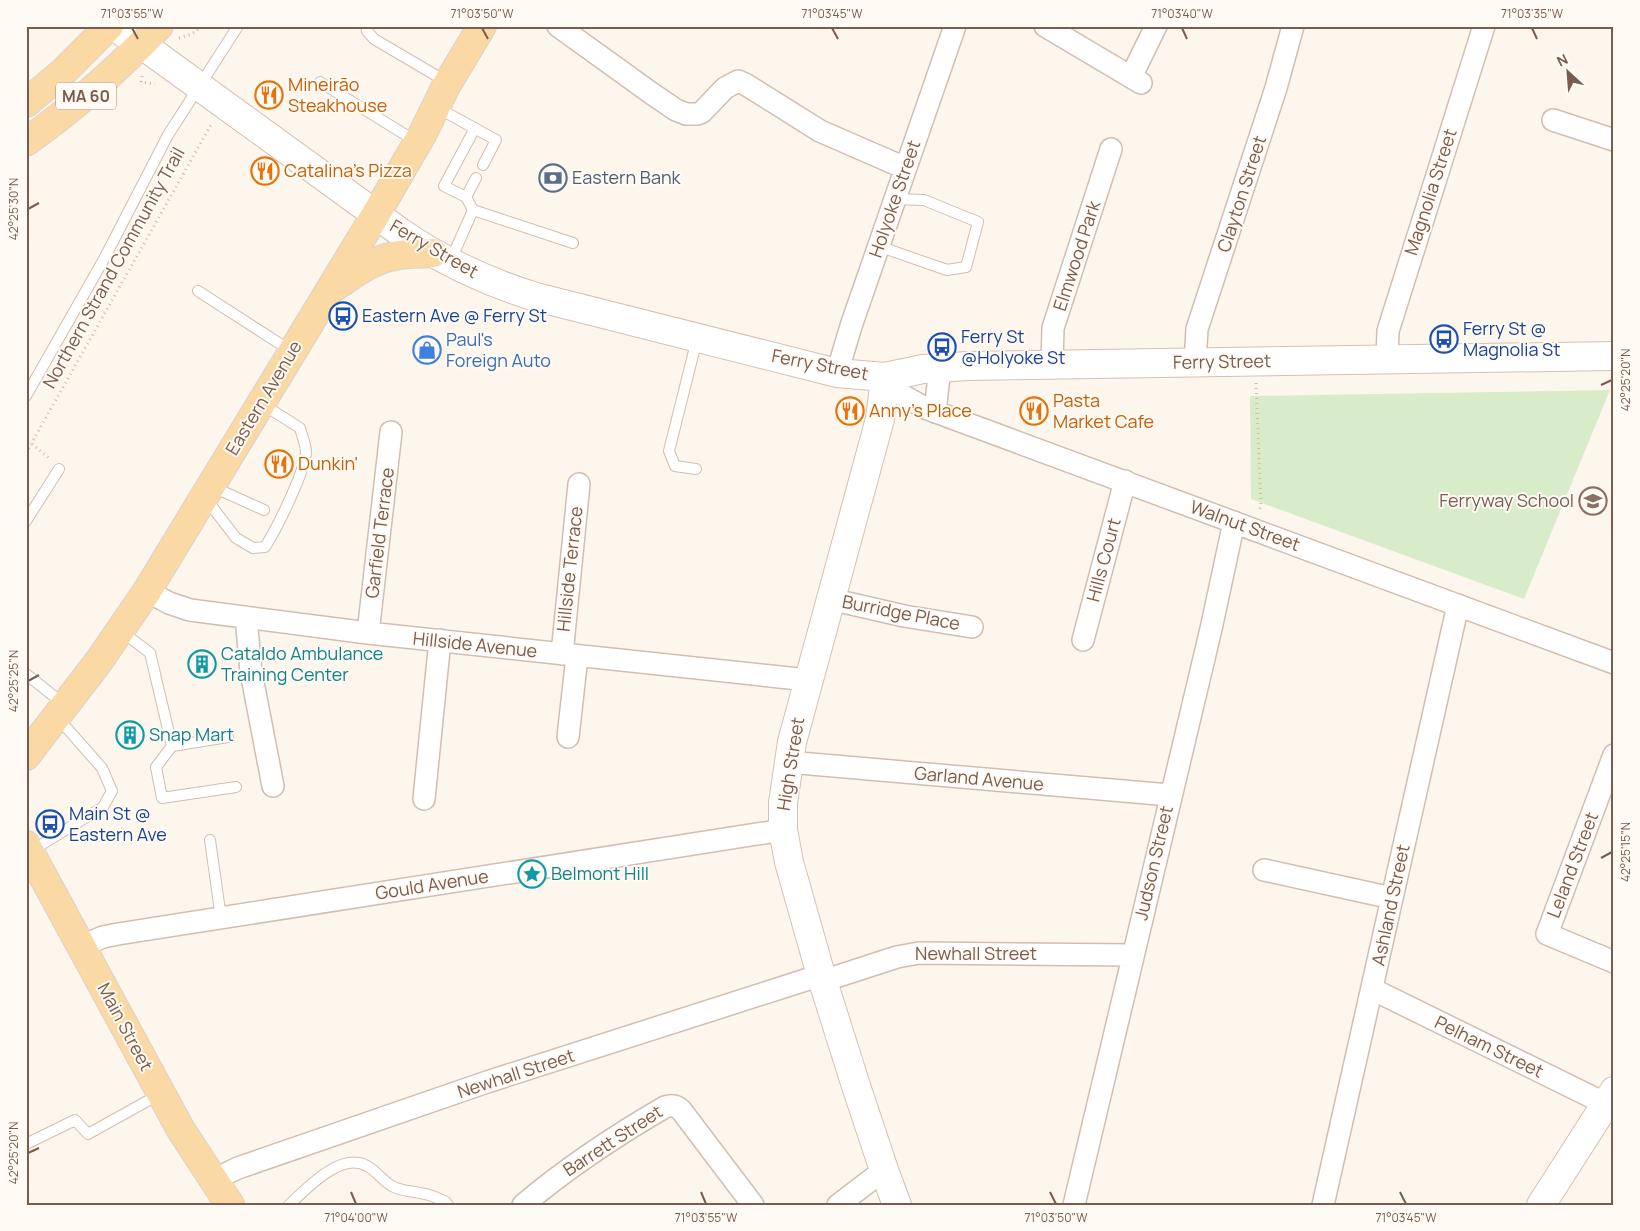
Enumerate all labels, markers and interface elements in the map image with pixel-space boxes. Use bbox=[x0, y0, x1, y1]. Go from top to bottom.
text: 71°03'55"W bbox=[101, 5, 164, 22]
text: 71°03'50"W bbox=[451, 5, 514, 22]
text: 71°03'45"W bbox=[801, 5, 863, 22]
text: 71°03'40"W bbox=[1151, 5, 1214, 22]
text: 71°03'35"W bbox=[1501, 5, 1564, 22]
north arrow bbox=[1542, 48, 1592, 98]
text: N bbox=[1553, 49, 1571, 71]
place label: Mineirão Steakhouse bbox=[288, 72, 387, 117]
restaurant icon: Mineirão Steakhouse bbox=[254, 80, 284, 110]
road number: MA 60 bbox=[56, 82, 116, 110]
street label: Magnolia Street bbox=[1398, 125, 1462, 258]
street label: Clayton Street bbox=[1211, 132, 1271, 255]
street label: Holyoke Street bbox=[863, 137, 925, 261]
street label: Northern Strand Community Trail bbox=[37, 143, 190, 392]
restaurant icon: Catalina's Pizza bbox=[250, 156, 280, 186]
place label: Catalina's Pizza bbox=[284, 158, 412, 182]
bank icon: Eastern Bank bbox=[538, 163, 568, 193]
place label: Eastern Bank bbox=[572, 165, 682, 189]
text: 42°25'30"N bbox=[5, 178, 22, 240]
street label: Elmwood Park bbox=[1047, 196, 1105, 314]
street label: Ferry Street bbox=[386, 213, 483, 283]
bus stop icon: Eastern Ave @ Ferry St bbox=[328, 301, 358, 331]
place label: Eastern Ave @ Ferry St bbox=[362, 303, 547, 327]
place label: Ferry St @ Magnolia St bbox=[1463, 316, 1560, 361]
place label: Ferry St @Holyoke St bbox=[961, 324, 1065, 369]
bus stop icon: Ferry St @ Magnolia St bbox=[1429, 324, 1459, 354]
place label: Paul's Foreign Auto bbox=[446, 327, 551, 372]
bus stop icon: Ferry St @Holyoke St bbox=[927, 332, 957, 362]
shop icon: Paul's Foreign Auto bbox=[412, 335, 442, 365]
street label: Eastern Avenue bbox=[220, 336, 307, 459]
street label: Ferry Street bbox=[770, 343, 871, 385]
street label: Ferry Street bbox=[1173, 348, 1271, 374]
text: 42°25'20"N bbox=[1617, 349, 1634, 411]
place label: Pasta Market Cafe bbox=[1053, 388, 1154, 433]
restaurant icon: Anny's Place bbox=[835, 396, 865, 426]
restaurant icon: Pasta Market Cafe bbox=[1019, 396, 1049, 426]
place label: Anny's Place bbox=[869, 398, 972, 422]
restaurant icon: Dunkin' bbox=[264, 449, 294, 479]
place label: Dunkin' bbox=[298, 451, 358, 475]
street label: Garfield Terrace bbox=[359, 466, 399, 600]
school or university icon: Ferryway School bbox=[1578, 486, 1608, 516]
place label: Ferryway School bbox=[1439, 488, 1574, 512]
street label: Walnut Street bbox=[1187, 494, 1304, 556]
street label: Hillside Terrace bbox=[550, 505, 588, 633]
street label: Hills Court bbox=[1080, 515, 1126, 604]
street label: Burridge Place bbox=[840, 589, 962, 635]
street label: Hillside Avenue bbox=[412, 626, 539, 662]
place label: Cataldo Ambulance Training Center bbox=[221, 641, 383, 686]
building icon: Cataldo Ambulance Training Center bbox=[187, 649, 217, 679]
text: 42°25'25"N bbox=[5, 650, 22, 712]
street label: High Street bbox=[771, 715, 809, 812]
building icon: Snap Mart bbox=[115, 720, 145, 750]
place label: Snap Mart bbox=[149, 722, 234, 746]
street label: Garland Avenue bbox=[913, 760, 1045, 796]
place label: Main St @ Eastern Ave bbox=[69, 801, 167, 846]
street label: Judson Street bbox=[1128, 803, 1178, 922]
street label: Leland Street bbox=[1541, 808, 1603, 921]
bus stop icon: Main St @ Eastern Ave bbox=[35, 809, 65, 839]
text: 42°25'15"N bbox=[1617, 822, 1634, 882]
street label: Ashland Street bbox=[1365, 842, 1415, 968]
place icon: Belmont Hill bbox=[517, 859, 547, 889]
place label: Belmont Hill bbox=[551, 861, 649, 885]
street label: Gould Avenue bbox=[374, 863, 490, 905]
street label: Newhall Street bbox=[915, 941, 1037, 965]
street label: Main Street bbox=[93, 978, 159, 1075]
street label: Pelham Street bbox=[1431, 1009, 1548, 1083]
street label: Newhall Street bbox=[454, 1043, 577, 1103]
street label: Barrett Street bbox=[558, 1099, 667, 1181]
text: 42°25'20"N bbox=[5, 1122, 22, 1184]
text: 71°04'00"W bbox=[324, 1209, 388, 1226]
text: 71°03'55"W bbox=[675, 1209, 738, 1226]
text: 71°03'50"W bbox=[1025, 1209, 1088, 1226]
text: 71°03'45"W bbox=[1375, 1209, 1437, 1226]

